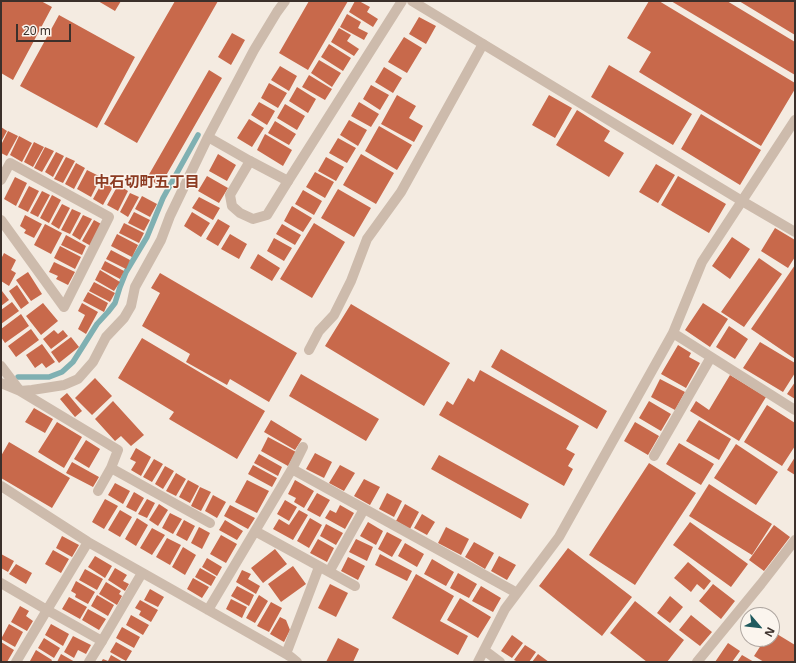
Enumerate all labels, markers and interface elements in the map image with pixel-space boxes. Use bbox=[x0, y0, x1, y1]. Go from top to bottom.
scale bar bbox=[18, 16, 73, 42]
text: 20 m bbox=[23, 22, 51, 39]
district label: 中石切町五丁目 bbox=[95, 174, 199, 192]
north arrow bbox=[740, 607, 780, 647]
text: N bbox=[761, 625, 779, 640]

